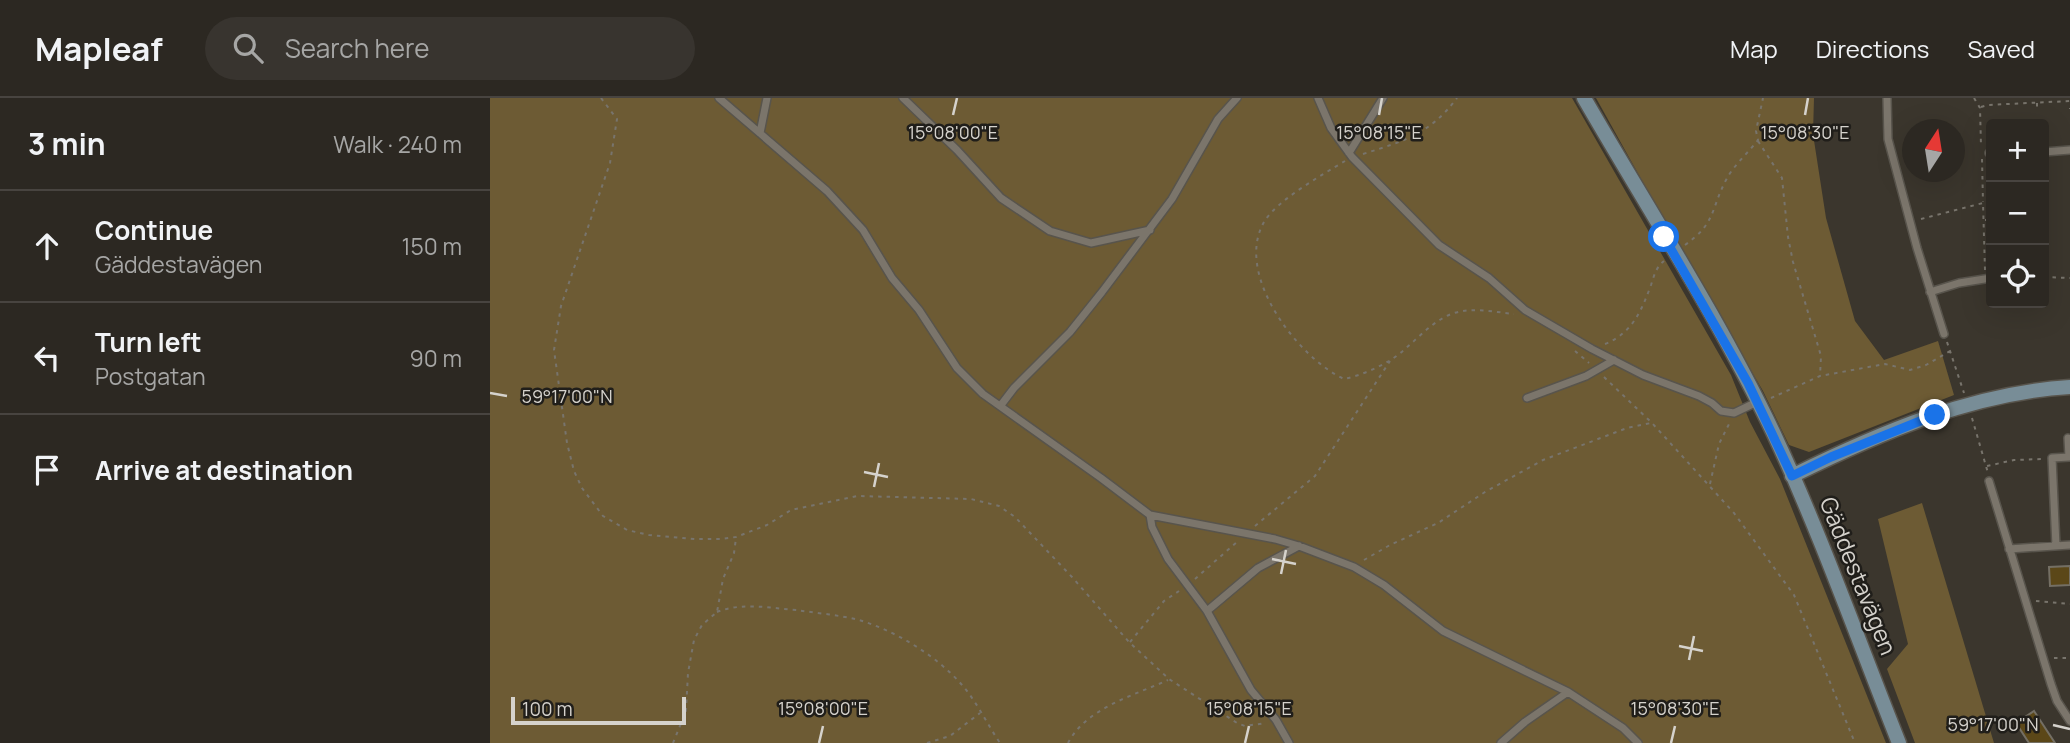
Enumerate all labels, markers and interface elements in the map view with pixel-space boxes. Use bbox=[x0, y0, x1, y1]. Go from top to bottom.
search box bbox=[205, 17, 695, 80]
text: Mapleaf bbox=[35, 26, 163, 71]
icon: search bbox=[229, 29, 267, 67]
text: Search here bbox=[285, 30, 429, 66]
text: Map bbox=[1730, 32, 1778, 65]
text: Directions bbox=[1816, 32, 1929, 65]
text: Saved bbox=[1967, 32, 2035, 65]
north arrow bbox=[1902, 119, 1965, 182]
map controls bbox=[1986, 119, 2049, 308]
button: + bbox=[1986, 119, 2049, 182]
text: 15°08'00"E bbox=[908, 120, 998, 144]
text: 15°08'15"E bbox=[1336, 120, 1422, 144]
text: 15°08'30"E bbox=[1760, 120, 1850, 144]
text: 3 min bbox=[28, 123, 106, 164]
text: Walk · 240 m bbox=[333, 128, 462, 160]
button: − bbox=[1986, 182, 2049, 245]
text: Continue bbox=[95, 212, 213, 248]
route start bbox=[1648, 221, 1679, 252]
icon: ahead bbox=[28, 227, 66, 265]
text: 150 m bbox=[402, 230, 462, 262]
button: locate bbox=[1986, 245, 2049, 308]
text: Gäddestavägen bbox=[95, 248, 262, 280]
text: Turn left bbox=[95, 324, 202, 360]
icon: left bbox=[28, 339, 66, 377]
text: 90 m bbox=[410, 342, 462, 374]
text: Postgatan bbox=[95, 360, 206, 392]
text: 59°17'00"N bbox=[522, 384, 612, 408]
route end bbox=[1919, 399, 1950, 430]
icon: arrive bbox=[28, 451, 66, 489]
text: Arrive at destination bbox=[95, 452, 353, 488]
street label: Gäddestavägen bbox=[1813, 492, 1905, 659]
scale bar bbox=[511, 694, 686, 726]
text: 100 m bbox=[522, 696, 573, 722]
text: 15°08'00"E bbox=[778, 696, 868, 720]
text: 15°08'15"E bbox=[1206, 696, 1292, 720]
text: 15°08'30"E bbox=[1630, 696, 1720, 720]
text: 59°17'00"N bbox=[1948, 712, 2038, 736]

